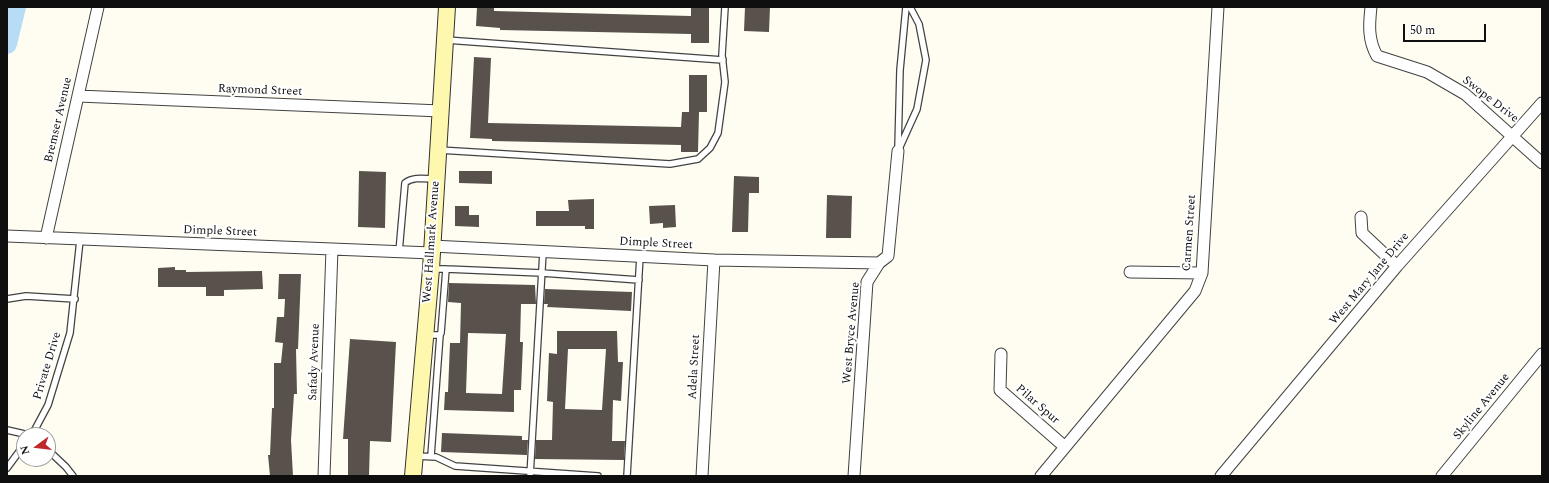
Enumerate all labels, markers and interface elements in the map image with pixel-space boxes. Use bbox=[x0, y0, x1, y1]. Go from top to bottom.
scale bar bbox=[1405, 16, 1488, 42]
text: 50 m bbox=[1410, 21, 1435, 40]
street label: Swope Drive bbox=[1459, 74, 1521, 126]
street label: Bremser Avenue bbox=[42, 76, 76, 164]
street label: Raymond Street bbox=[217, 82, 303, 100]
street label: West Hallmark Avenue bbox=[421, 180, 443, 304]
street label: Carmen Street bbox=[1180, 194, 1200, 272]
street label: Dimple Street bbox=[183, 224, 257, 240]
street label: West Mary Jane Drive bbox=[1327, 230, 1413, 328]
street label: Dimple Street bbox=[619, 235, 693, 253]
street label: West Bryce Avenue bbox=[840, 281, 864, 385]
street label: Safady Avenue bbox=[306, 323, 324, 401]
street label: Private Drive bbox=[31, 330, 65, 402]
street label: Adela Street bbox=[686, 334, 704, 400]
street label: Skyline Avenue bbox=[1451, 371, 1513, 443]
street label: Pilar Spur bbox=[1012, 382, 1062, 428]
north arrow bbox=[16, 427, 56, 467]
text: N bbox=[16, 443, 34, 457]

